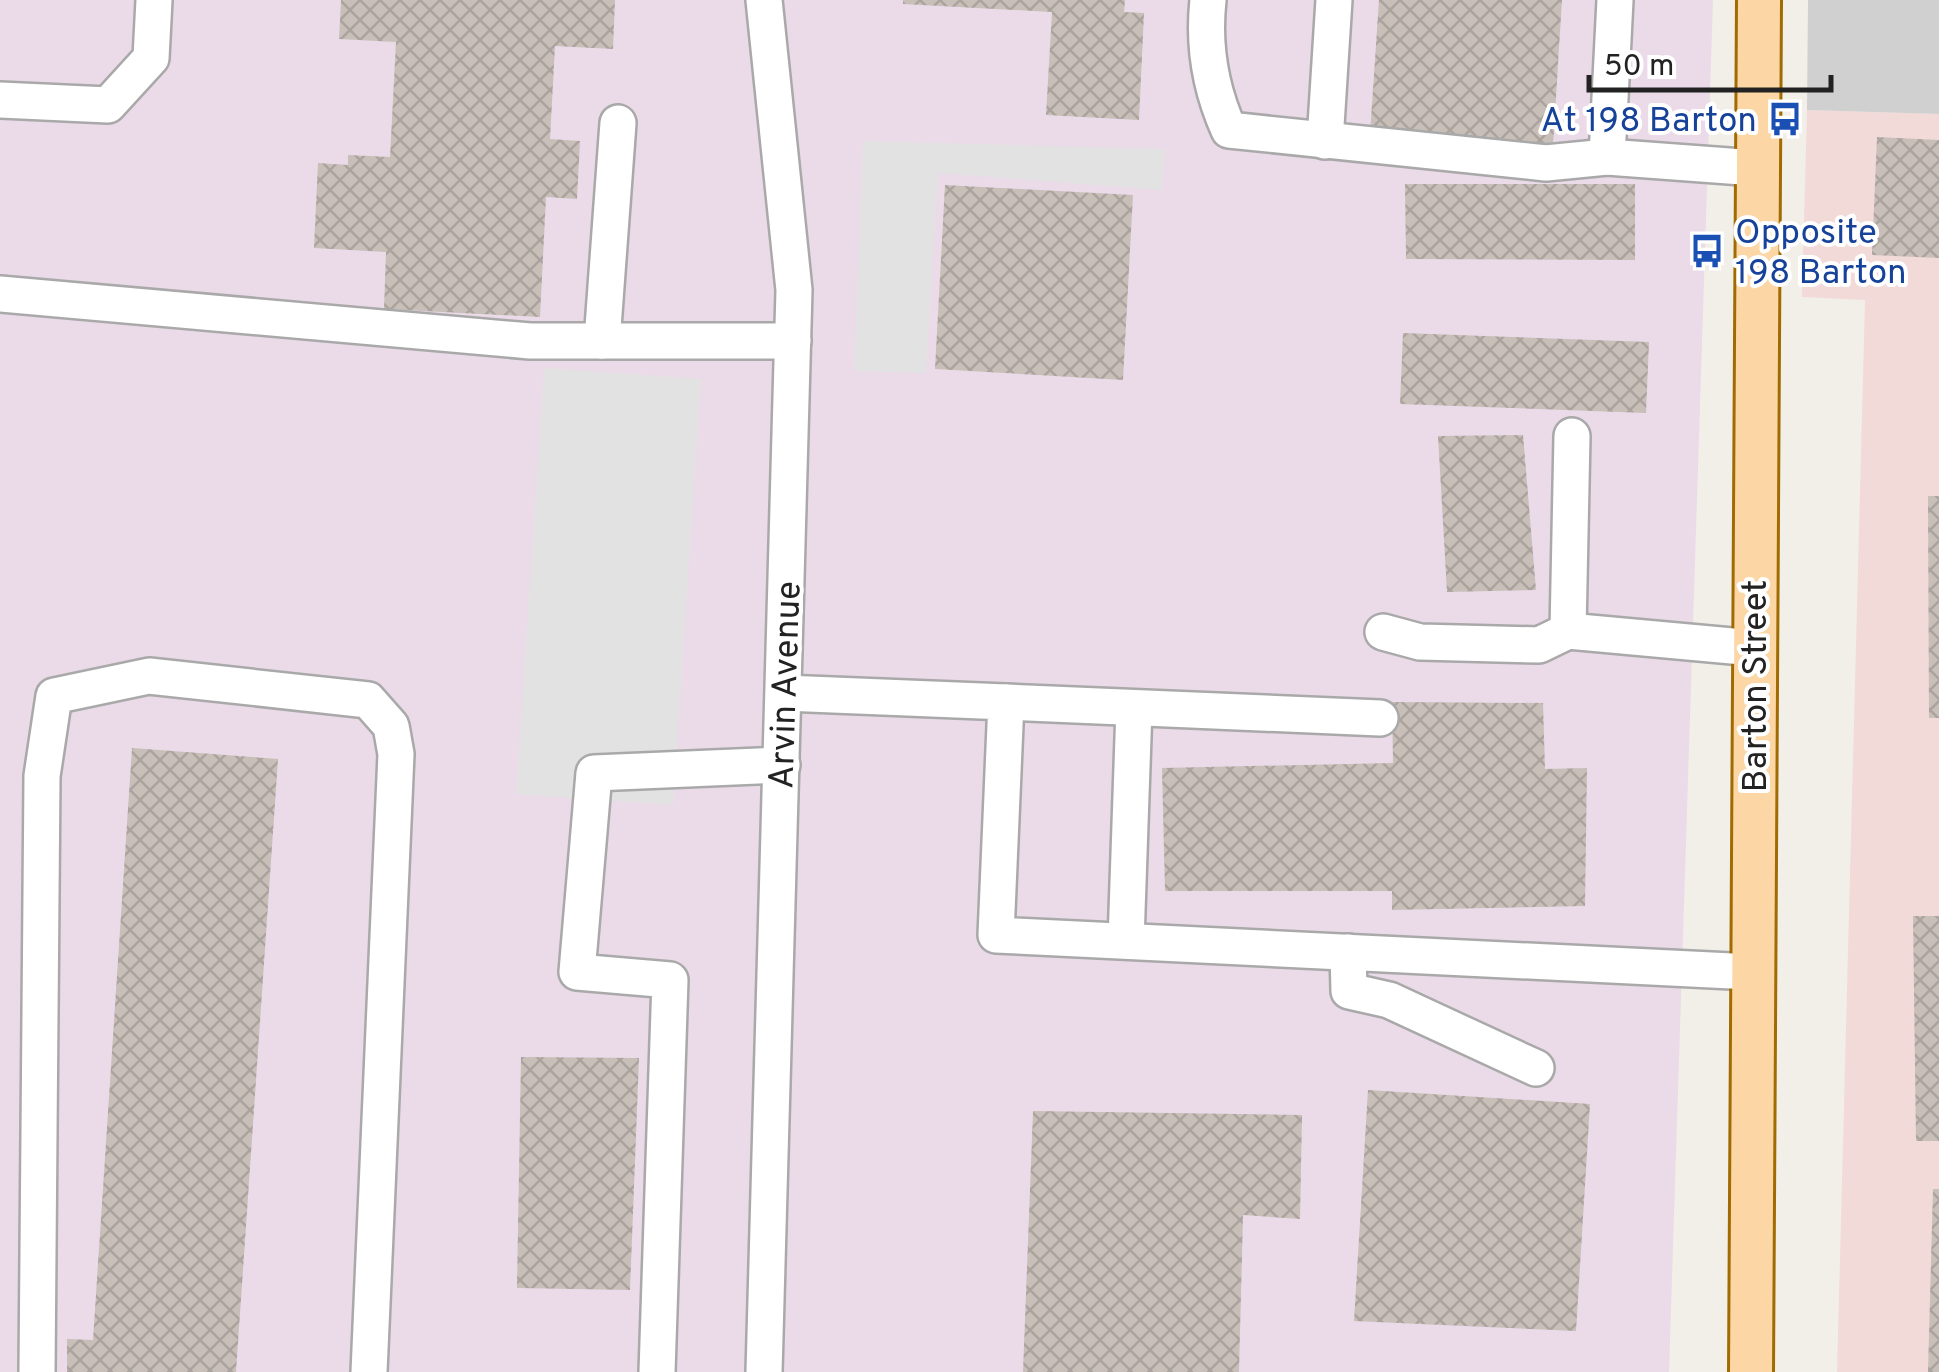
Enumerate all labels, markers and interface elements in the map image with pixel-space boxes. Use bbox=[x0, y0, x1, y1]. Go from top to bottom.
scale bar bbox=[1589, 30, 1832, 92]
text: 50 m bbox=[1604, 49, 1674, 86]
place label: At 198 Barton bbox=[1540, 100, 1757, 144]
bus stop icon: At 198 Barton bbox=[1766, 100, 1804, 138]
place label: Opposite 198 Barton bbox=[1735, 212, 1907, 296]
bus stop icon: Opposite 198 Barton bbox=[1688, 232, 1726, 270]
street label: Arvin Avenue bbox=[761, 580, 813, 790]
street label: Barton Street bbox=[1735, 580, 1779, 792]

